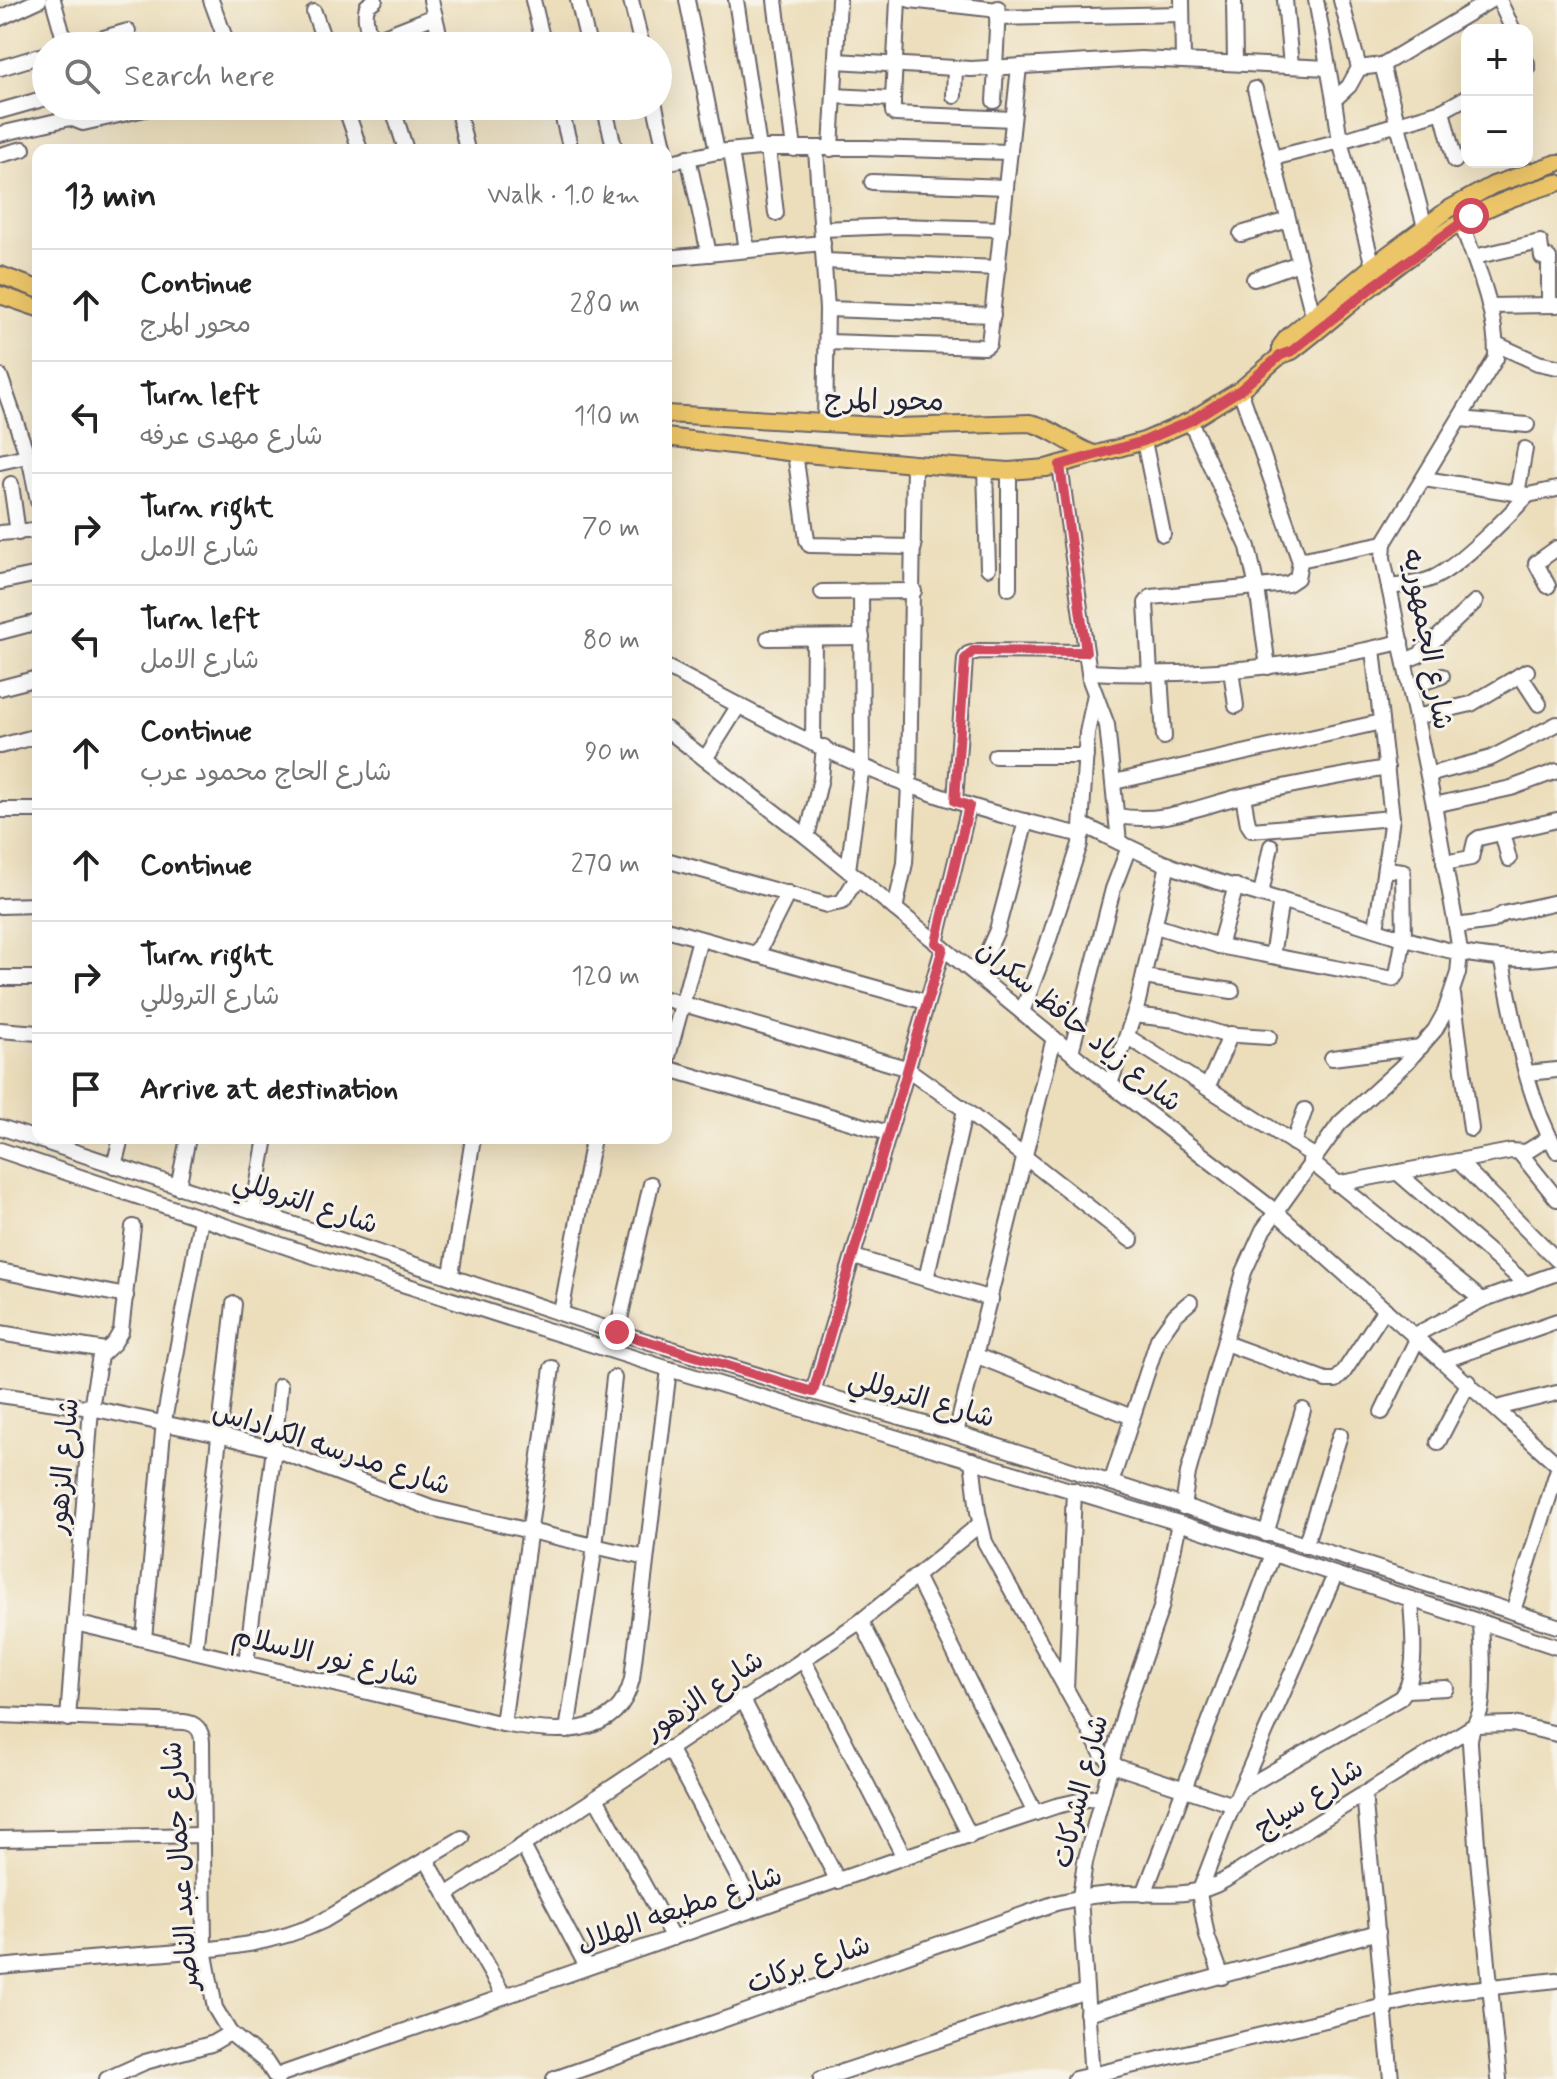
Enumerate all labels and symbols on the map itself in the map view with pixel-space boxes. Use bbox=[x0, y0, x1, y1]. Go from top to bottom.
route start bbox=[1453, 198, 1489, 234]
street label: محور المرج bbox=[824, 382, 944, 421]
street label: شارع الجمهوريه bbox=[1392, 546, 1461, 733]
street label: شارع زياد حافظ سكران bbox=[968, 932, 1189, 1121]
street label: شارع التروللي bbox=[227, 1163, 382, 1248]
route end bbox=[599, 1314, 635, 1350]
street label: شارع التروللي bbox=[843, 1361, 999, 1442]
street label: شارع مدرسه الكراداس bbox=[208, 1393, 455, 1505]
street label: شارع الزهور bbox=[40, 1396, 89, 1537]
street label: شارع نور الاسلام bbox=[228, 1618, 423, 1698]
street label: شارع الزهور bbox=[636, 1642, 772, 1750]
street label: شارع الشركات bbox=[1045, 1711, 1118, 1872]
street label: شارع جمال عبد الناصر bbox=[154, 1740, 209, 1993]
street label: شارع سياج bbox=[1247, 1751, 1371, 1847]
street label: شارع مطبعه الهلال bbox=[572, 1858, 788, 1963]
street label: شارع بركات bbox=[742, 1927, 876, 2004]

